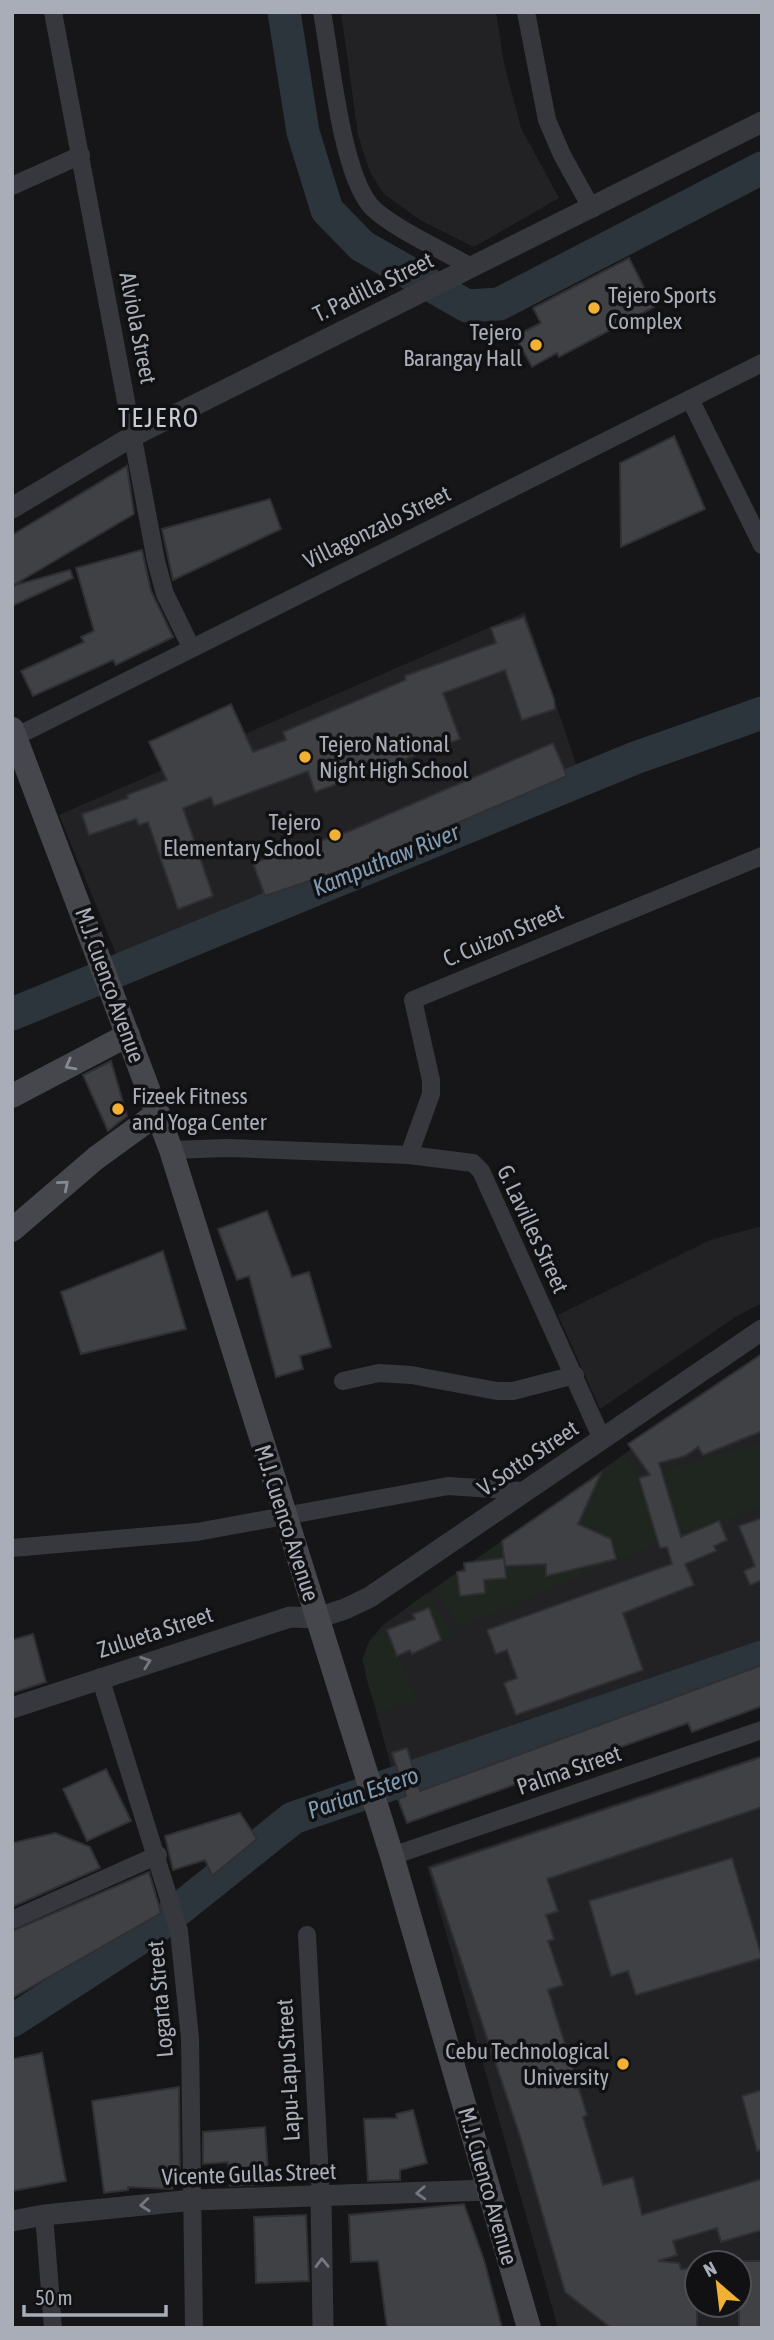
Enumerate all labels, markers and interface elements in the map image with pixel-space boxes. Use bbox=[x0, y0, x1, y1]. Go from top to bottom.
street label: T. Padilla Street bbox=[309, 247, 437, 327]
street label: Alviola Street bbox=[114, 270, 162, 386]
place label: Tejero Sports Complex bbox=[608, 282, 716, 334]
marker: Tejero Sports Complex bbox=[586, 300, 602, 316]
place label: Tejero Barangay Hall bbox=[403, 319, 522, 371]
marker: Tejero Barangay Hall bbox=[528, 337, 544, 353]
district label: TEJERO bbox=[118, 403, 200, 433]
street label: Villagonzalo Street bbox=[299, 480, 455, 574]
place label: Tejero National Night High School bbox=[319, 731, 469, 783]
marker: Tejero National Night High School bbox=[297, 749, 313, 765]
place label: Tejero Elementary School bbox=[163, 809, 321, 861]
water label: Kamputhaw River bbox=[309, 818, 464, 901]
marker: Tejero Elementary School bbox=[327, 827, 343, 843]
street label: C. Cuizon Street bbox=[439, 898, 567, 972]
street label: M.J. Cuenco Avenue bbox=[70, 904, 150, 1066]
one-way arrow bbox=[65, 1057, 77, 1071]
place label: Fizeek Fitness and Yoga Center bbox=[132, 1083, 268, 1135]
marker: Fizeek Fitness and Yoga Center bbox=[110, 1101, 126, 1117]
street label: G. Lavilles Street bbox=[492, 1161, 574, 1297]
one-way arrow bbox=[56, 1181, 69, 1193]
street label: V. Sotto Street bbox=[473, 1415, 583, 1501]
street label: M.J. Cuenco Avenue bbox=[249, 1442, 325, 1604]
street label: Zulueta Street bbox=[94, 1601, 216, 1663]
one-way arrow bbox=[140, 1656, 152, 1670]
street label: Palma Street bbox=[513, 1740, 625, 1800]
water label: Parian Estero bbox=[304, 1761, 422, 1824]
street label: Logarta Street bbox=[142, 1939, 178, 2059]
street label: Lapu-Lapu Street bbox=[271, 1998, 305, 2142]
place label: Cebu Technological University bbox=[445, 2038, 609, 2090]
marker: Cebu Technological University bbox=[615, 2056, 631, 2072]
street label: M.J. Cuenco Avenue bbox=[453, 2104, 523, 2268]
street label: Vicente Gullas Street bbox=[161, 2158, 337, 2190]
one-way arrow bbox=[415, 2185, 426, 2200]
one-way arrow bbox=[139, 2197, 150, 2212]
north arrow bbox=[683, 2249, 753, 2319]
one-way arrow bbox=[314, 2257, 330, 2268]
text: N bbox=[700, 2257, 720, 2281]
scale bar bbox=[24, 2274, 166, 2318]
text: 50 m bbox=[35, 2285, 73, 2309]

